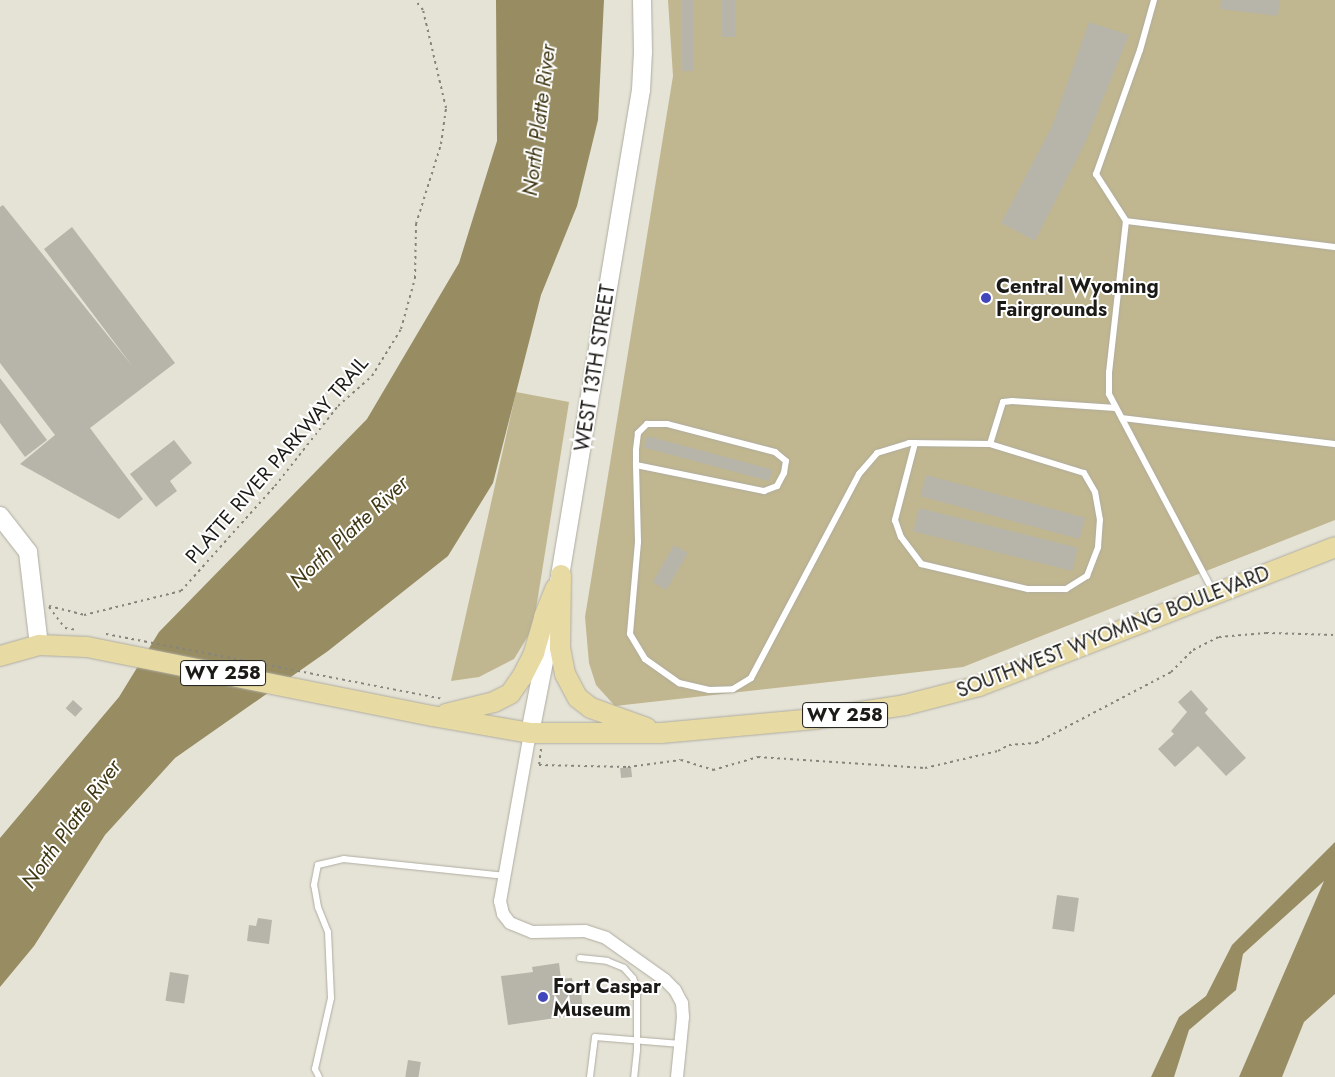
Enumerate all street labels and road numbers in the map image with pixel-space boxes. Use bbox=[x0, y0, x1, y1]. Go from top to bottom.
street label: WEST 13TH STREET bbox=[570, 283, 620, 453]
street label: PLATTE RIVER PARKWAY TRAIL bbox=[181, 352, 373, 568]
street label: SOUTHWEST WYOMING BOULEVARD bbox=[953, 561, 1273, 703]
road number: WY 258 bbox=[179, 656, 267, 690]
road number: WY 258 bbox=[801, 698, 889, 732]

